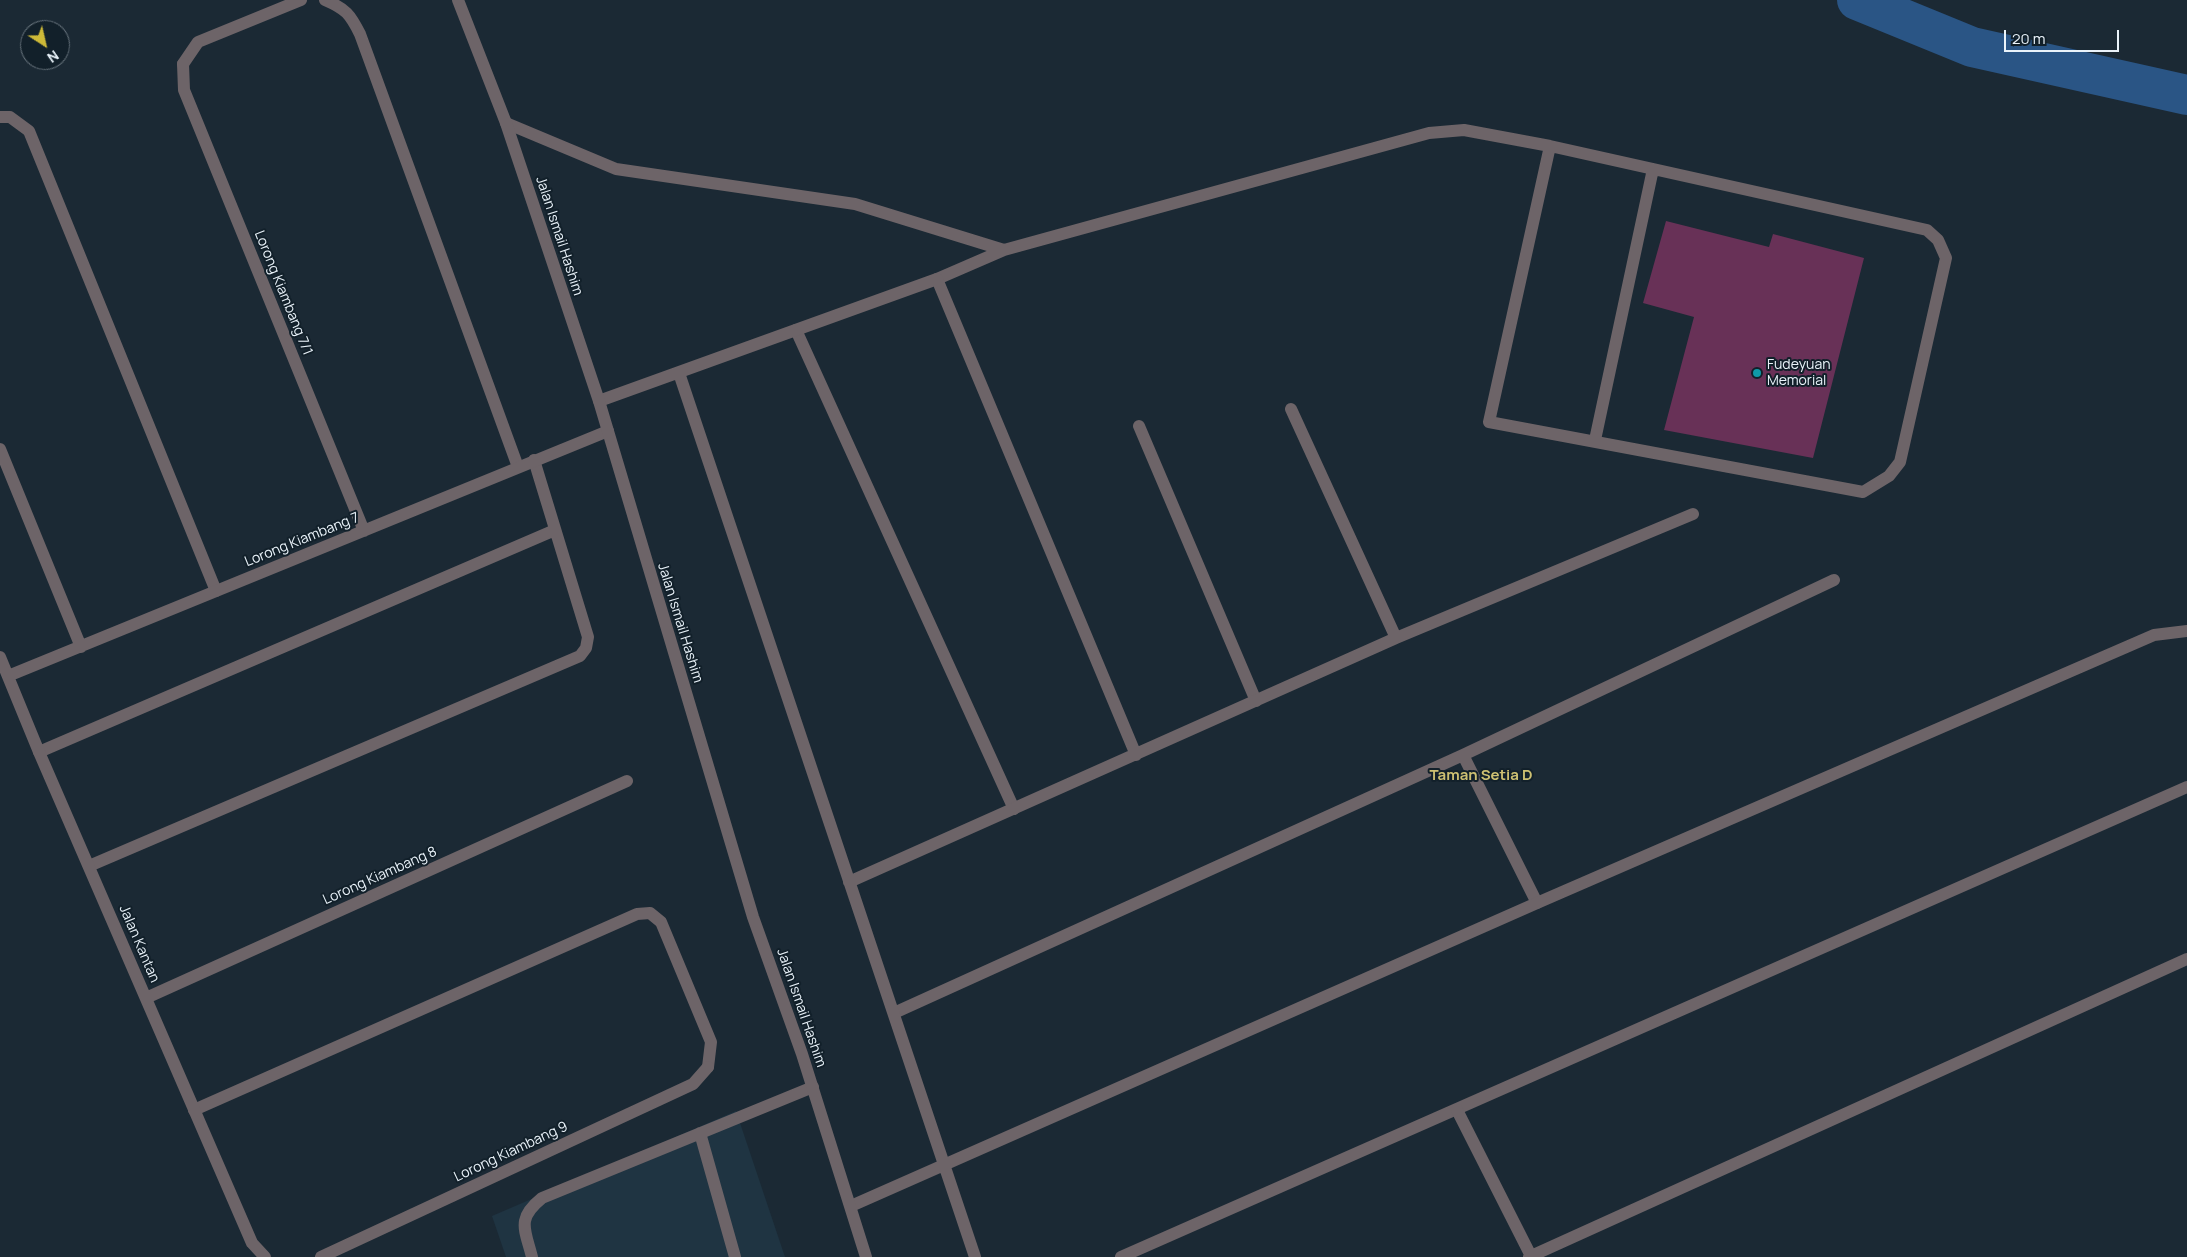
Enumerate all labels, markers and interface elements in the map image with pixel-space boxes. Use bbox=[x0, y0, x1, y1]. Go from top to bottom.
north arrow bbox=[20, 20, 70, 70]
scale bar bbox=[2007, 20, 2122, 52]
text: 20 m bbox=[2012, 28, 2045, 49]
text: N bbox=[44, 46, 63, 68]
street label: Jalan Ismail Hashim bbox=[532, 174, 586, 298]
street label: Lorong Kiambang 7/1 bbox=[250, 228, 316, 358]
place label: Fudeyuan Memorial bbox=[1767, 357, 1830, 390]
marker: Fudeyuan Memorial bbox=[1751, 367, 1763, 379]
street label: Lorong Kiambang 7 bbox=[242, 509, 362, 571]
street label: Jalan Ismail Hashim bbox=[654, 561, 706, 685]
district label: Taman Setia D bbox=[1430, 767, 1532, 785]
street label: Lorong Kiambang 8 bbox=[320, 843, 440, 909]
street label: Jalan Kantan bbox=[115, 903, 163, 985]
street label: Jalan Ismail Hashim bbox=[773, 947, 829, 1069]
street label: Lorong Kiambang 9 bbox=[452, 1118, 570, 1186]

